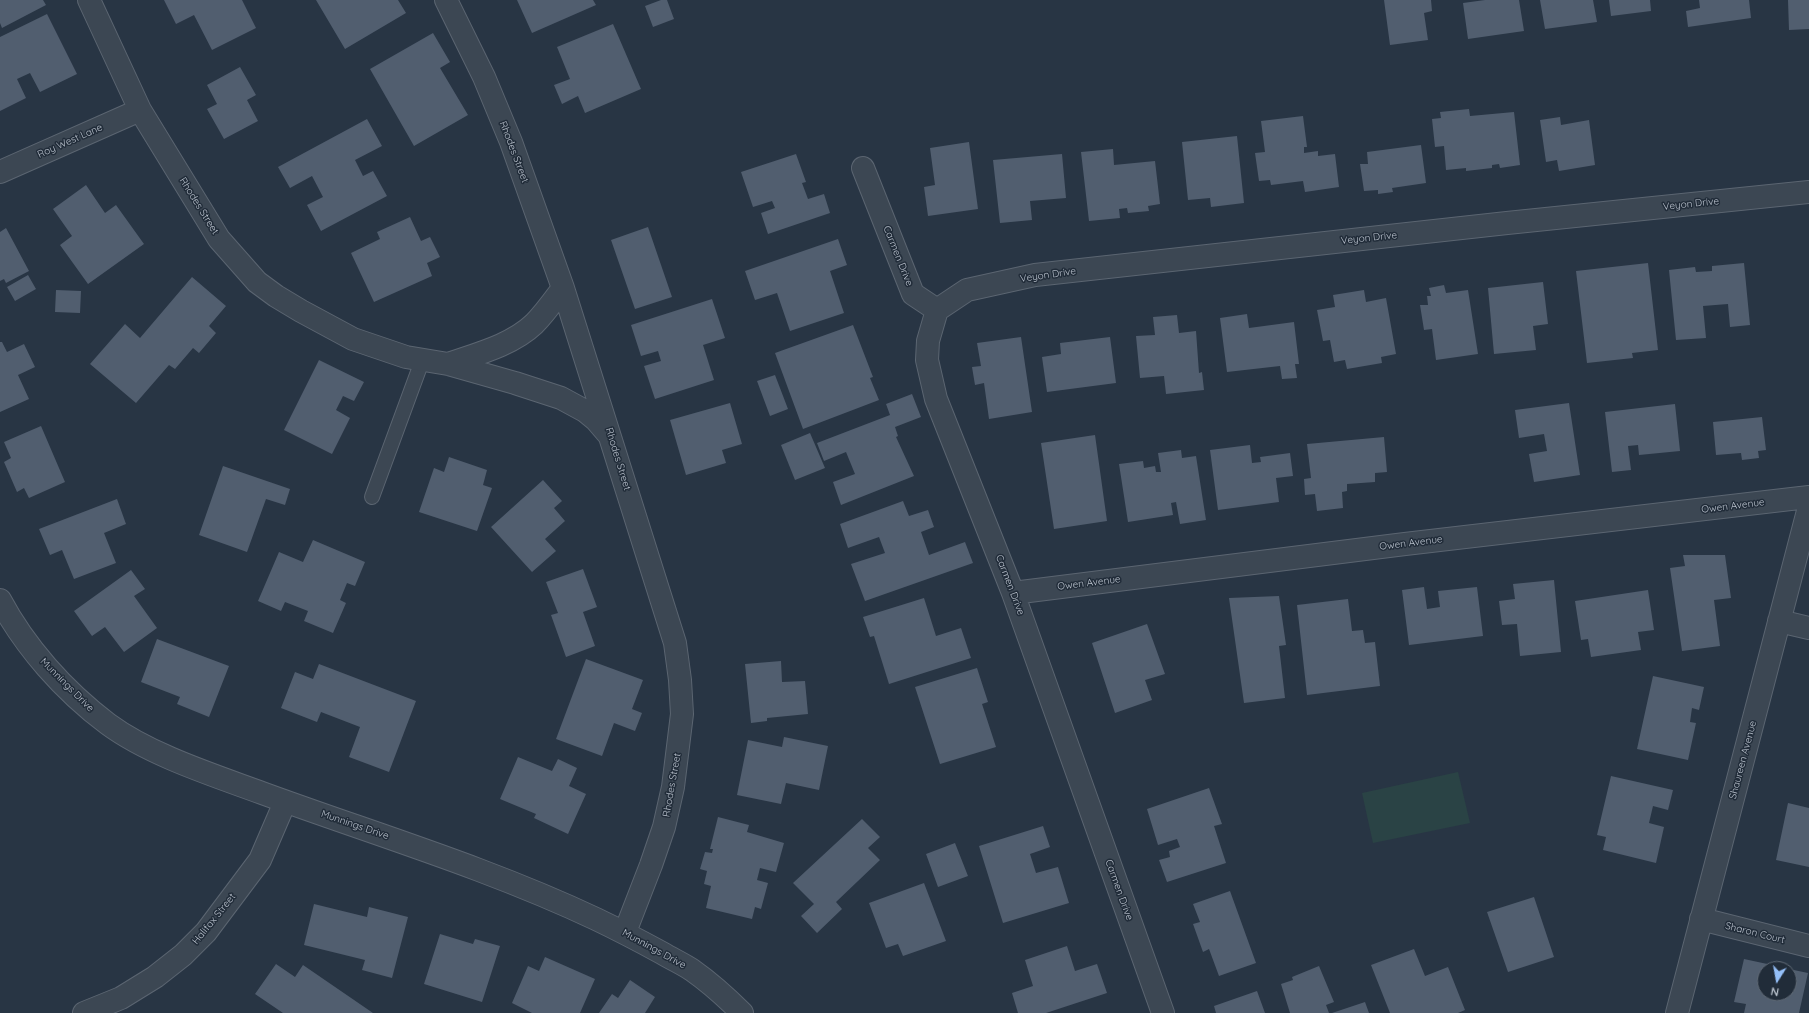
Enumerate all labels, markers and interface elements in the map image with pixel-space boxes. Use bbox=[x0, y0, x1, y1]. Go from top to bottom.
street label: Rhodes Street bbox=[497, 120, 531, 184]
street label: Roy West Lane bbox=[36, 121, 104, 161]
street label: Rhodes Street bbox=[177, 175, 221, 237]
street label: Veyon Drive bbox=[1662, 195, 1720, 213]
street label: Carmen Drive bbox=[880, 224, 916, 288]
street label: Veyon Drive bbox=[1340, 229, 1398, 247]
street label: Veyon Drive bbox=[1019, 265, 1077, 285]
street label: Rhodes Street bbox=[603, 426, 633, 492]
street label: Owen Avenue bbox=[1701, 496, 1765, 516]
street label: Owen Avenue bbox=[1379, 533, 1443, 553]
street label: Carmen Drive bbox=[993, 553, 1027, 617]
street label: Owen Avenue bbox=[1057, 573, 1121, 593]
street label: Munnings Drive bbox=[38, 656, 96, 714]
street label: Shaureen Avenue bbox=[1727, 720, 1759, 800]
street label: Rhodes Street bbox=[660, 752, 684, 818]
street label: Munnings Drive bbox=[319, 808, 391, 842]
street label: Carmen Drive bbox=[1102, 858, 1136, 922]
street label: Halifax Street bbox=[190, 891, 238, 947]
street label: Sharon Court bbox=[1724, 920, 1786, 946]
street label: Munnings Drive bbox=[620, 927, 688, 971]
north arrow bbox=[1757, 961, 1797, 1001]
text: N bbox=[1770, 984, 1780, 999]

